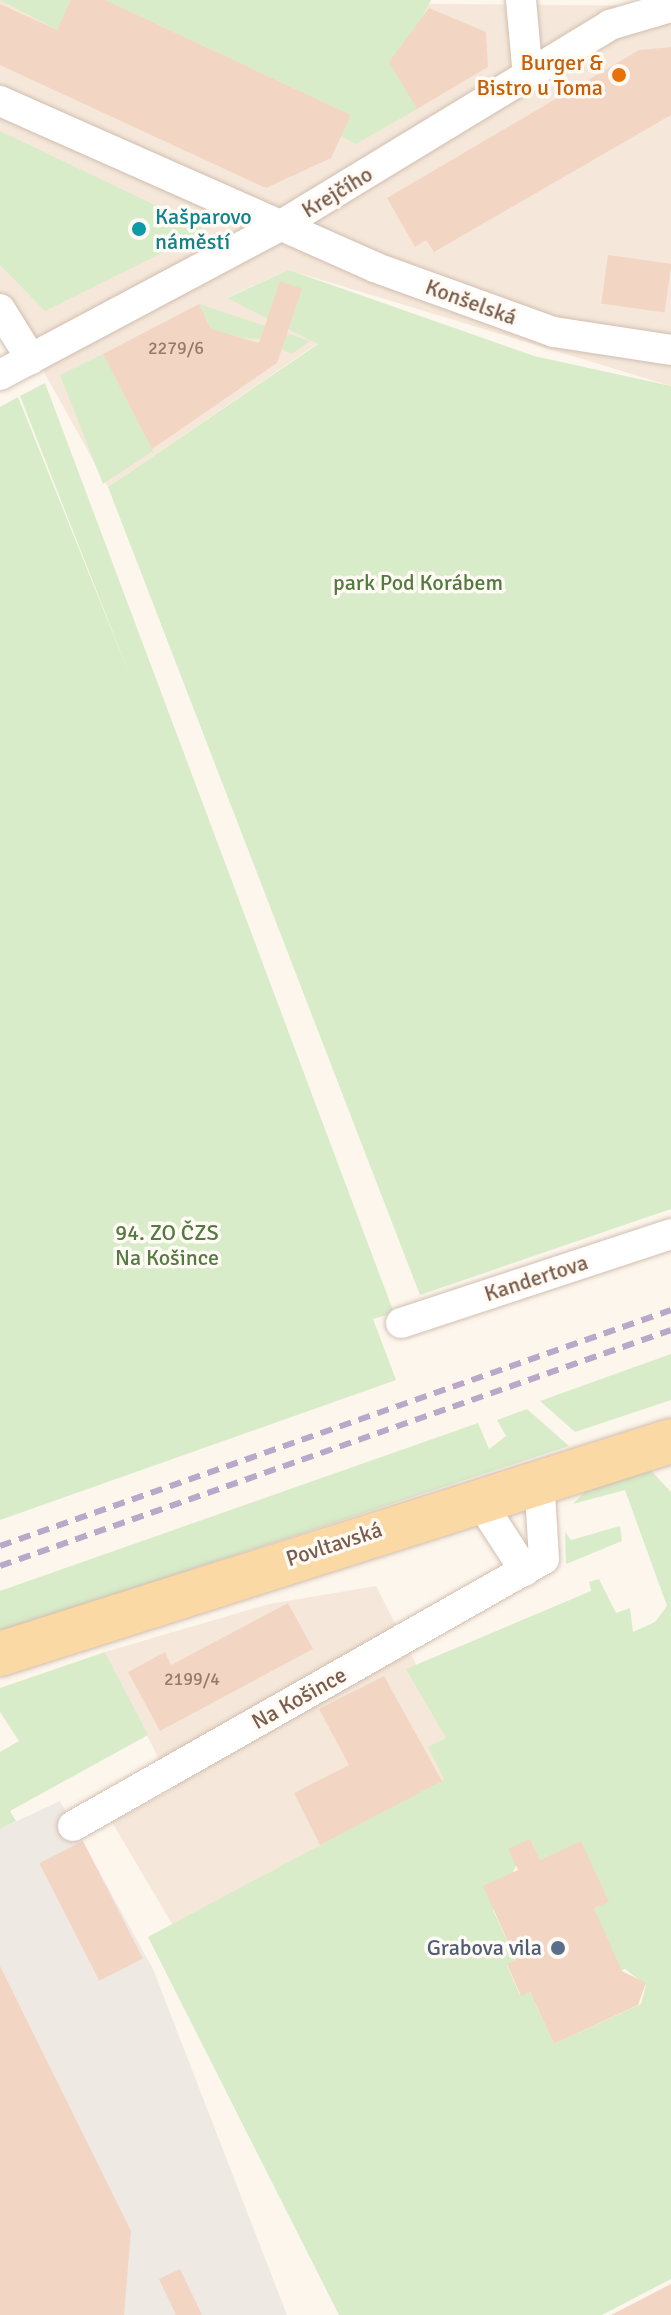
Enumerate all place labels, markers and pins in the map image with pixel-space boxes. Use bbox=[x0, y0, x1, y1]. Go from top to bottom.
place label: Burger & Bistro u Toma bbox=[476, 49, 603, 100]
marker: Burger & Bistro u Toma bbox=[610, 66, 628, 84]
place label: Kašparovo náměstí bbox=[155, 203, 252, 254]
marker: Kašparovo náměstí bbox=[130, 220, 148, 238]
place label: Grabova vila bbox=[427, 1935, 542, 1961]
marker: Grabova vila bbox=[549, 1939, 567, 1957]

